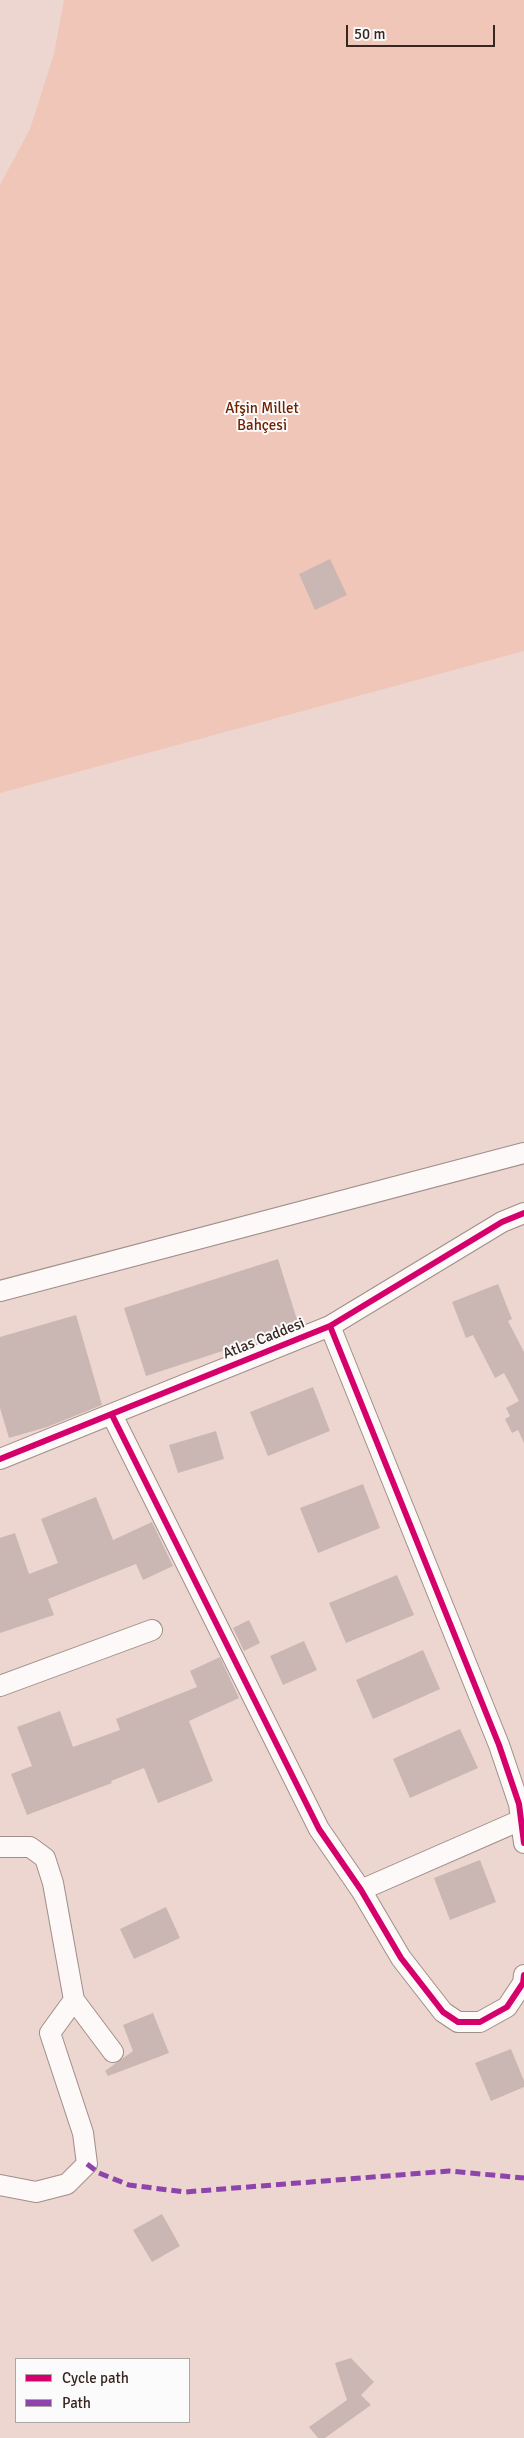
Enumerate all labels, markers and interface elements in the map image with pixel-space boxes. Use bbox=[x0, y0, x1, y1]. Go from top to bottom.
scale bar bbox=[349, 15, 498, 47]
text: 50 m bbox=[354, 25, 385, 43]
park label: Afşin Millet Bahçesi bbox=[225, 400, 299, 435]
street label: Atlas Caddesi bbox=[220, 1314, 308, 1364]
legend bbox=[15, 2358, 190, 2423]
text: Cycle path bbox=[62, 2369, 129, 2387]
text: Path bbox=[62, 2394, 91, 2412]

